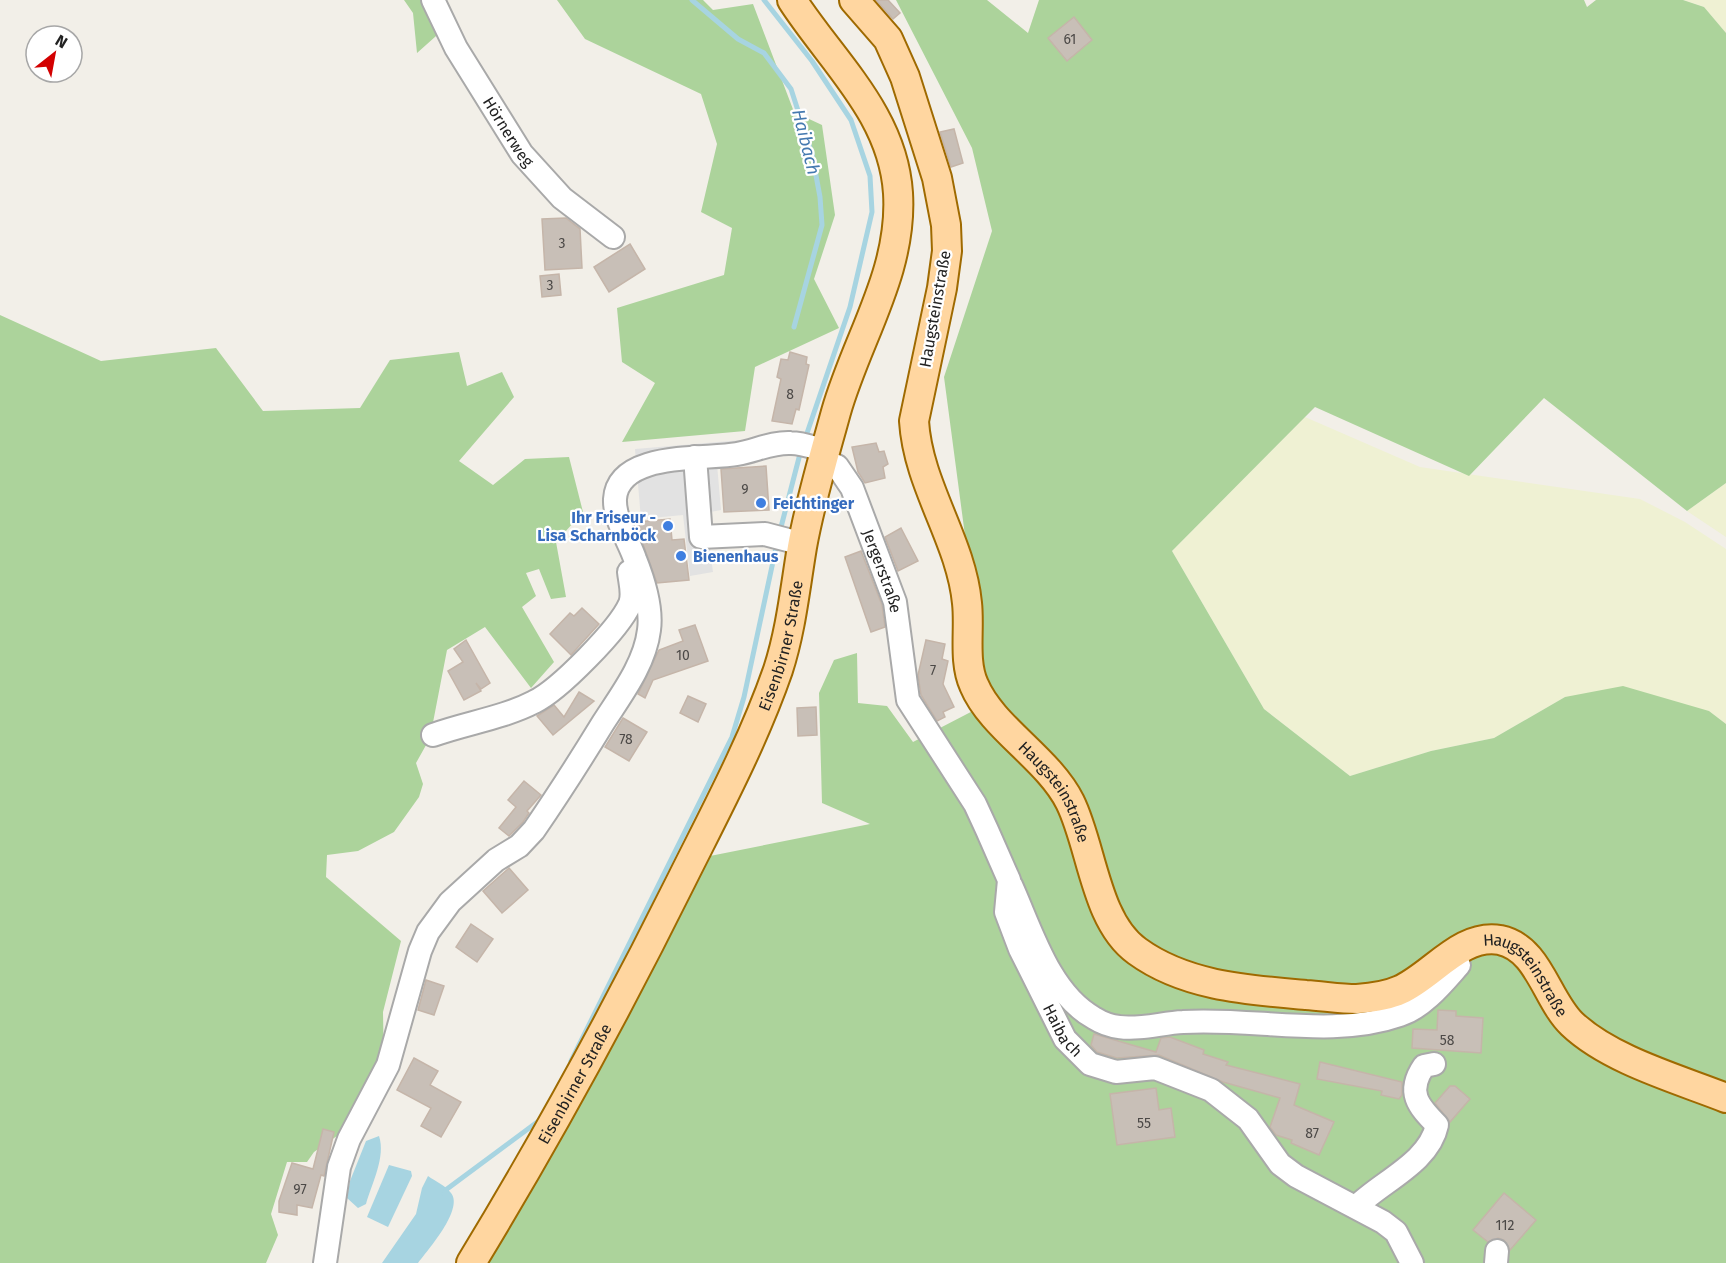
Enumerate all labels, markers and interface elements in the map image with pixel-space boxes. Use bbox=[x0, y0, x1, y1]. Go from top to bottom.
north arrow bbox=[24, 24, 84, 84]
text: N bbox=[52, 31, 71, 52]
house number: 61 bbox=[1064, 31, 1076, 48]
street label: Hörnerweg bbox=[479, 93, 539, 171]
water label: Haibach bbox=[787, 107, 825, 177]
house number: 3 bbox=[559, 235, 566, 252]
street label: Haugsteinstraße bbox=[915, 249, 955, 369]
house number: 3 bbox=[547, 277, 554, 294]
house number: 8 bbox=[786, 386, 794, 403]
house number: 9 bbox=[741, 481, 749, 498]
place label: Feichtinger bbox=[773, 494, 855, 513]
marker: Feichtinger bbox=[754, 496, 768, 510]
place label: Ihr Friseur - Lisa Scharnböck bbox=[537, 508, 656, 545]
marker: Ihr Friseur - Lisa Scharnböck bbox=[661, 519, 675, 533]
street label: Jergerstraße bbox=[859, 526, 906, 614]
place label: Bienenhaus bbox=[693, 547, 779, 566]
marker: Bienenhaus bbox=[674, 549, 688, 563]
street label: Eisenbirner Straße bbox=[754, 579, 806, 713]
house number: 10 bbox=[676, 647, 690, 664]
house number: 7 bbox=[930, 662, 936, 679]
house number: 78 bbox=[619, 731, 633, 748]
street label: Haugsteinstraße bbox=[1015, 737, 1094, 845]
street label: Haugsteinstraße bbox=[1483, 930, 1572, 1021]
street label: Haibach bbox=[1039, 1001, 1087, 1061]
street label: Eisenbirner Straße bbox=[534, 1020, 615, 1147]
house number: 58 bbox=[1440, 1032, 1455, 1049]
house number: 55 bbox=[1137, 1115, 1151, 1132]
house number: 87 bbox=[1305, 1125, 1319, 1142]
house number: 97 bbox=[293, 1181, 307, 1198]
house number: 112 bbox=[1496, 1217, 1514, 1234]

